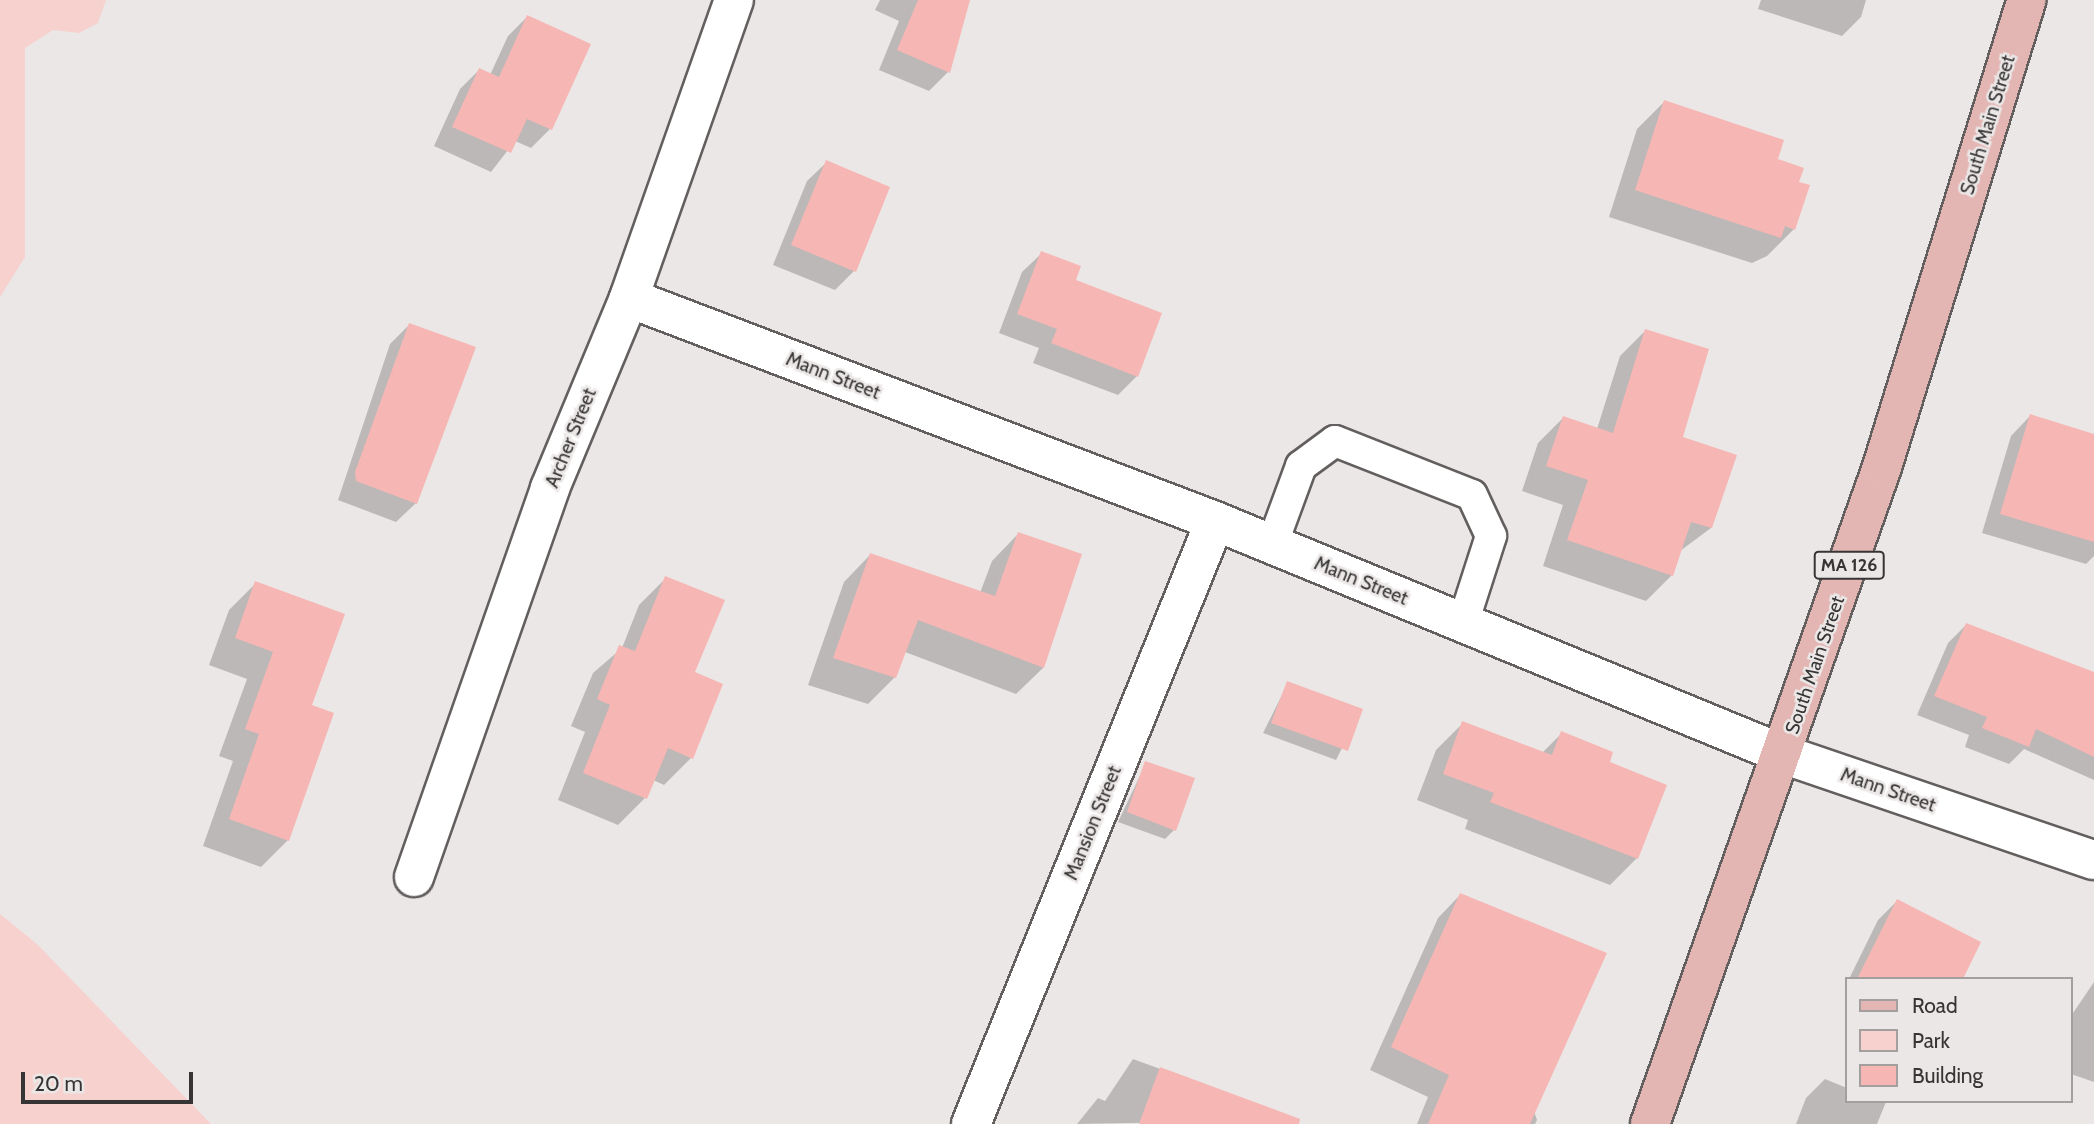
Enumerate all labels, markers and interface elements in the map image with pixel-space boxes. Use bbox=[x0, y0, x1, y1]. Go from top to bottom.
street label: South Main Street bbox=[1956, 52, 2020, 198]
street label: Mann Street bbox=[783, 348, 883, 404]
street label: Archer Street bbox=[541, 385, 601, 491]
road number: MA 126 bbox=[1812, 550, 1886, 580]
street label: Mann Street bbox=[1311, 552, 1411, 610]
street label: South Main Street bbox=[1781, 593, 1849, 737]
street label: Mansion Street bbox=[1060, 763, 1126, 883]
street label: Mann Street bbox=[1838, 763, 1938, 817]
legend bbox=[1846, 977, 2073, 1103]
text: Road bbox=[1912, 993, 1958, 1018]
text: Park bbox=[1912, 1028, 1950, 1053]
scale bar bbox=[24, 1058, 196, 1102]
text: Building bbox=[1912, 1063, 1983, 1088]
text: 20 m bbox=[34, 1071, 83, 1096]

